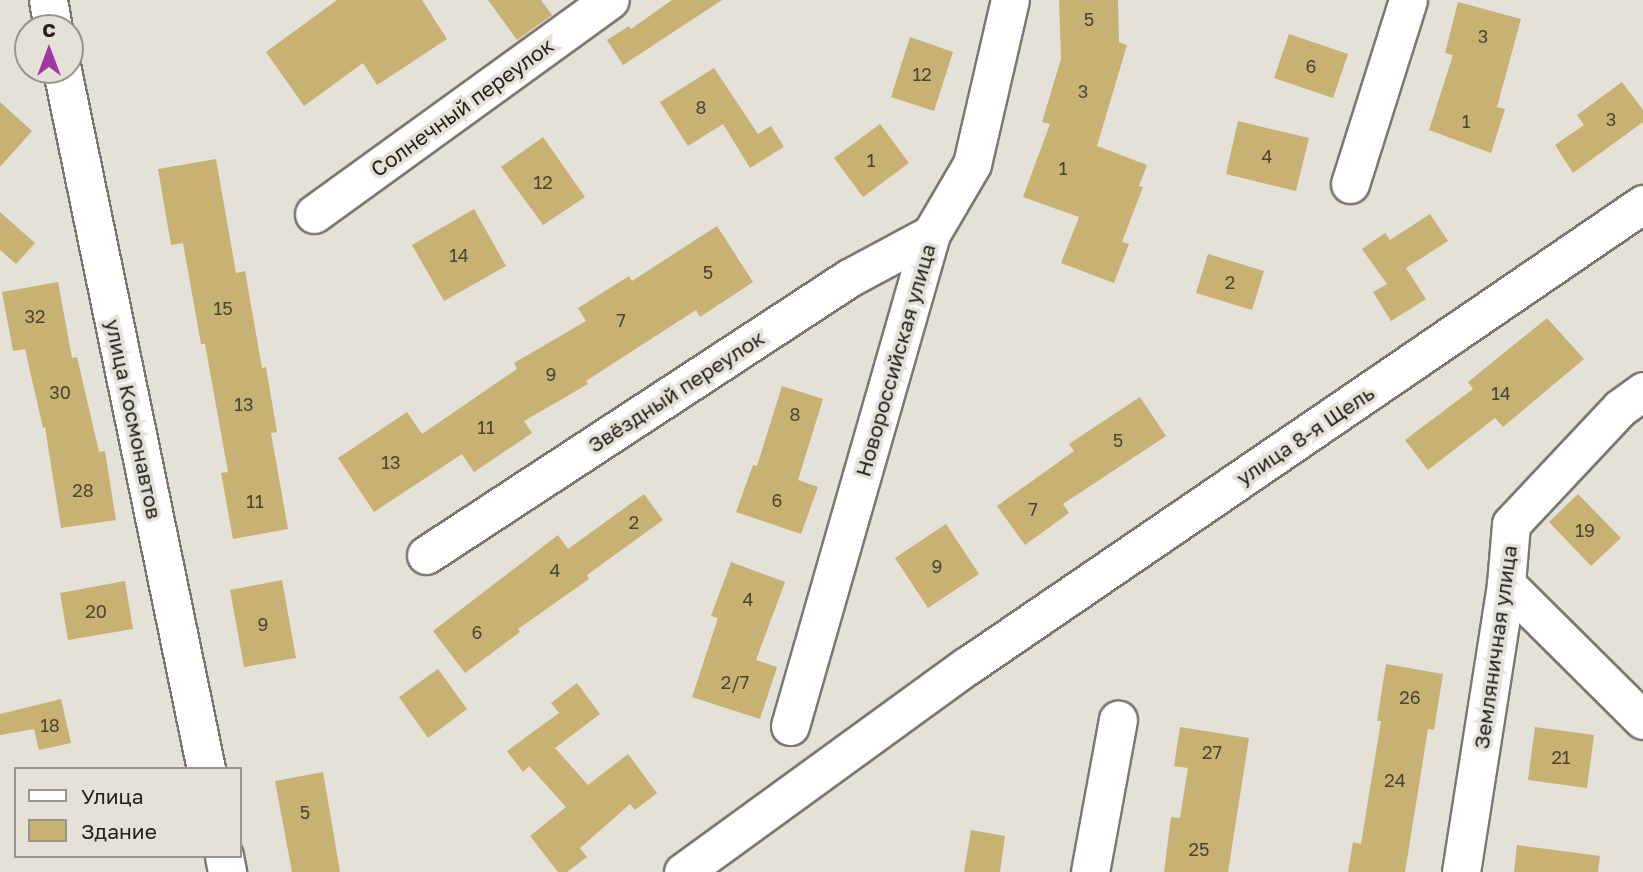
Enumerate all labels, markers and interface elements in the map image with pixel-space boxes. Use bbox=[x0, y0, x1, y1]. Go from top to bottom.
house number: 5 bbox=[1084, 8, 1094, 30]
north arrow bbox=[14, 14, 84, 84]
text: С bbox=[42, 18, 56, 41]
house number: 3 bbox=[1478, 25, 1488, 47]
street label: Солнечный переулок bbox=[366, 32, 558, 182]
house number: 6 bbox=[1306, 55, 1316, 77]
house number: 12 bbox=[912, 63, 932, 85]
house number: 3 bbox=[1078, 80, 1088, 102]
house number: 8 bbox=[696, 96, 706, 118]
house number: 3 bbox=[1606, 108, 1616, 130]
house number: 1 bbox=[1462, 110, 1470, 132]
house number: 4 bbox=[1262, 145, 1272, 167]
house number: 1 bbox=[867, 149, 875, 171]
house number: 1 bbox=[1059, 157, 1067, 179]
house number: 12 bbox=[533, 171, 553, 193]
street label: Новороссийская улица bbox=[850, 241, 940, 479]
house number: 14 bbox=[449, 244, 469, 266]
house number: 5 bbox=[703, 261, 713, 283]
house number: 2 bbox=[1225, 271, 1235, 293]
house number: 15 bbox=[213, 297, 233, 319]
house number: 32 bbox=[25, 305, 45, 327]
house number: 7 bbox=[616, 309, 626, 331]
street label: улица Космонавтов bbox=[100, 317, 168, 521]
street label: Звёздный переулок bbox=[583, 325, 769, 457]
house number: 9 bbox=[546, 363, 556, 385]
street label: улица 8-я Щель bbox=[1231, 380, 1379, 490]
house number: 30 bbox=[49, 381, 71, 403]
house number: 14 bbox=[1491, 382, 1511, 404]
house number: 13 bbox=[234, 393, 254, 415]
house number: 8 bbox=[790, 403, 800, 425]
house number: 11 bbox=[477, 416, 495, 438]
house number: 5 bbox=[1113, 429, 1123, 451]
house number: 13 bbox=[381, 451, 401, 473]
house number: 28 bbox=[72, 479, 94, 501]
house number: 6 bbox=[772, 489, 782, 511]
house number: 11 bbox=[246, 490, 264, 512]
house number: 7 bbox=[1028, 498, 1038, 520]
house number: 2 bbox=[629, 511, 639, 533]
house number: 19 bbox=[1575, 519, 1595, 541]
street label: Земляничная улица bbox=[1468, 543, 1522, 751]
house number: 9 bbox=[932, 555, 942, 577]
house number: 4 bbox=[550, 559, 560, 581]
house number: 4 bbox=[743, 588, 753, 610]
house number: 20 bbox=[85, 600, 107, 622]
house number: 9 bbox=[258, 613, 268, 635]
house number: 6 bbox=[472, 621, 482, 643]
house number: 2/7 bbox=[721, 671, 749, 693]
house number: 26 bbox=[1399, 686, 1421, 708]
house number: 18 bbox=[40, 714, 60, 736]
house number: 27 bbox=[1202, 741, 1222, 763]
house number: 21 bbox=[1551, 746, 1571, 768]
legend bbox=[14, 767, 242, 858]
house number: 24 bbox=[1384, 769, 1406, 791]
text: Улица bbox=[81, 783, 144, 809]
house number: 5 bbox=[300, 801, 310, 823]
text: Здание bbox=[81, 818, 157, 844]
house number: 25 bbox=[1189, 838, 1209, 860]

